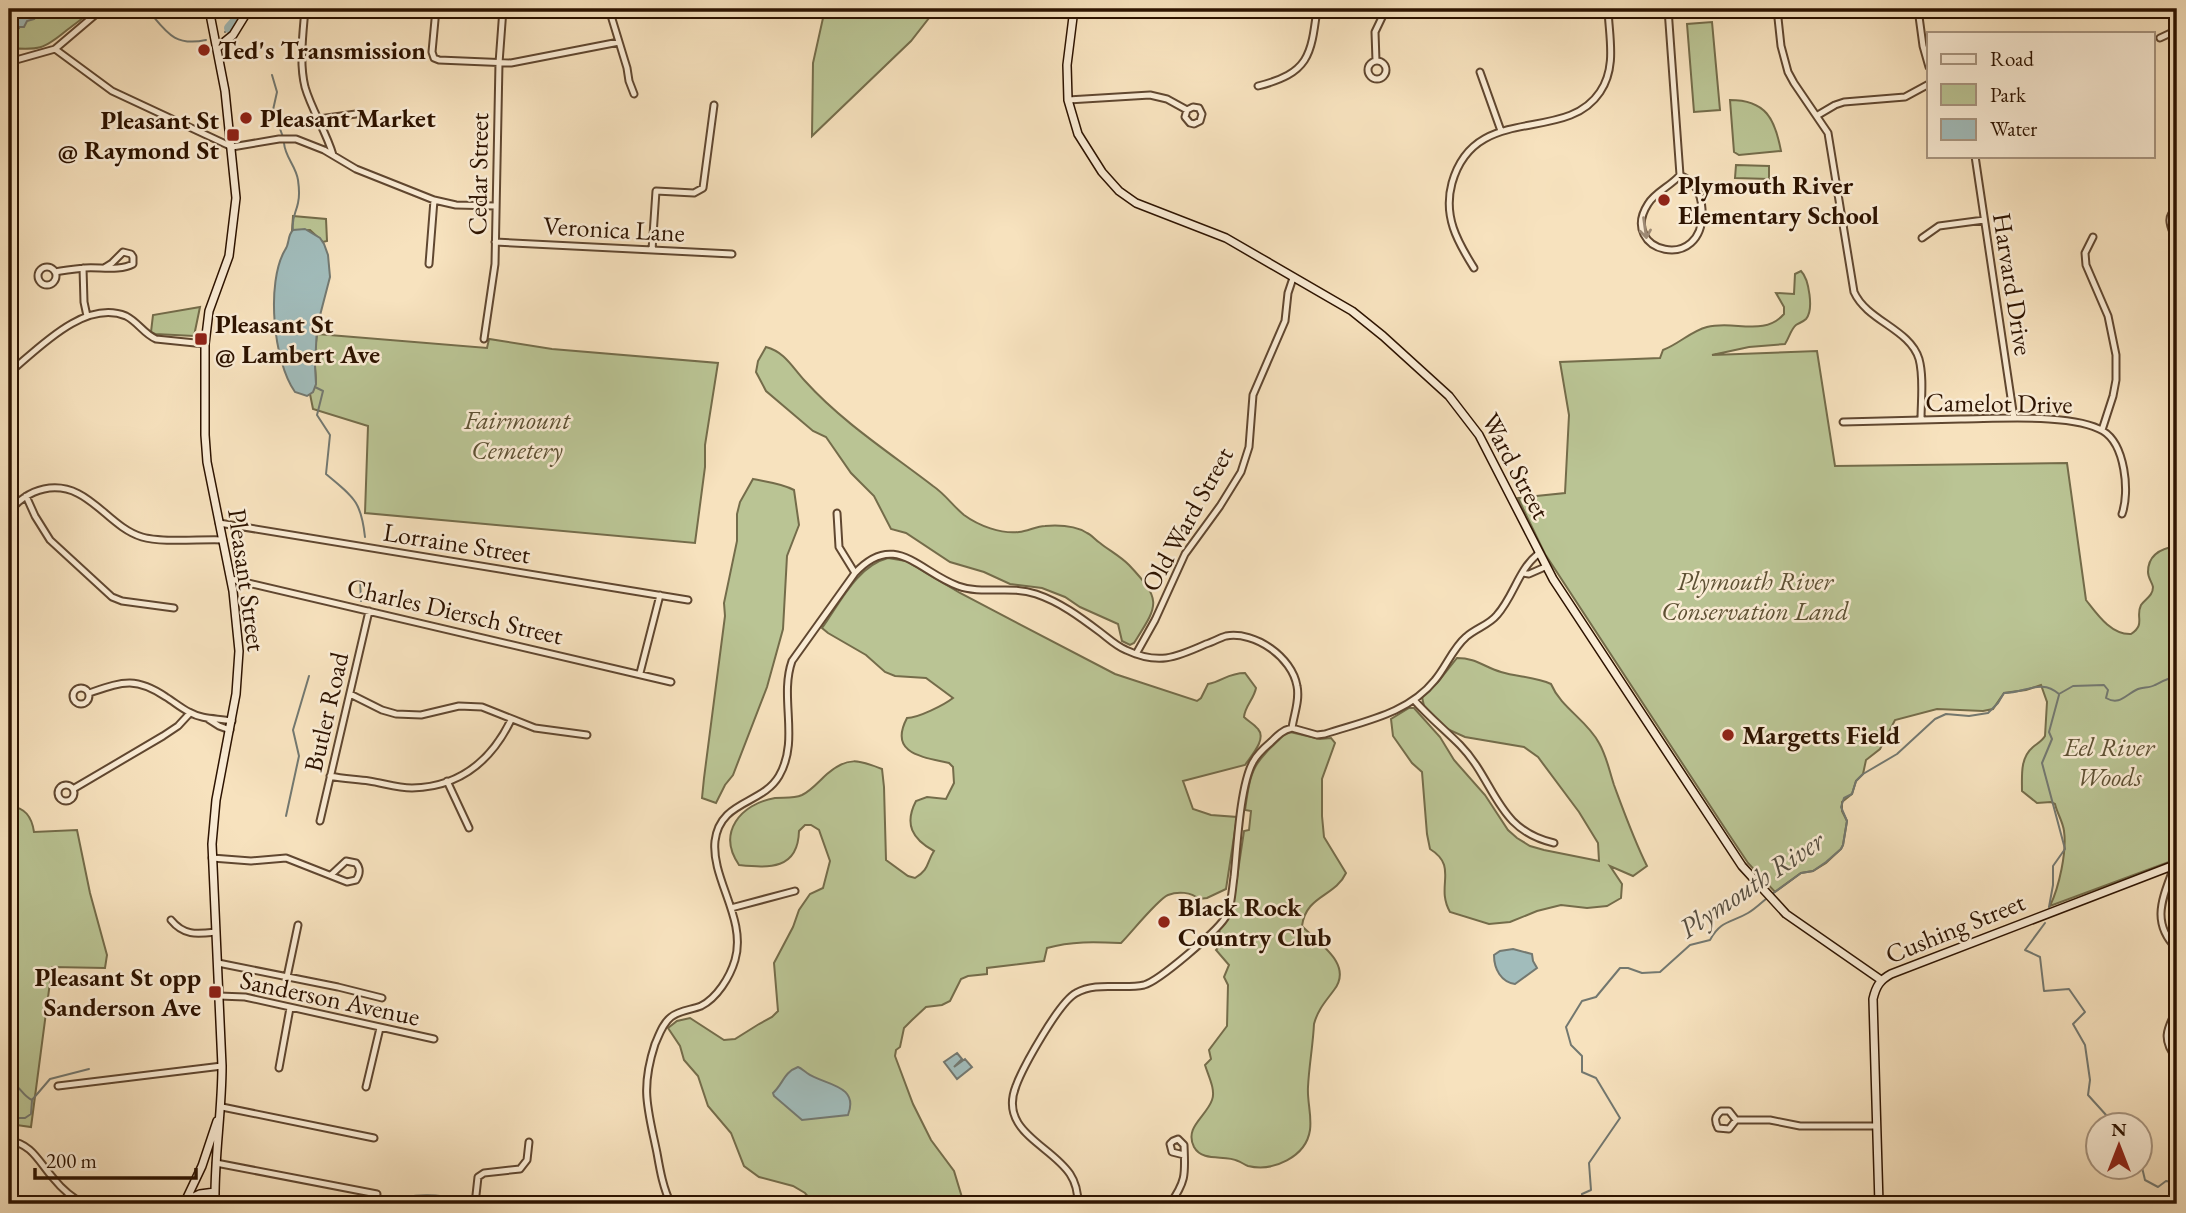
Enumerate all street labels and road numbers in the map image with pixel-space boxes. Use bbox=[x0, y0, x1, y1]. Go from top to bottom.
street label: Cedar Street bbox=[460, 112, 496, 236]
street label: Veronica Lane bbox=[542, 208, 686, 250]
street label: Harvard Drive bbox=[1985, 210, 2041, 358]
street label: Camelot Drive bbox=[1925, 385, 2073, 421]
street label: Ward Street bbox=[1474, 407, 1558, 525]
street label: Old Ward Street bbox=[1133, 441, 1241, 597]
street label: Pleasant Street bbox=[220, 506, 274, 654]
street label: Lorraine Street bbox=[381, 515, 533, 571]
street label: Charles Diersch Street bbox=[344, 570, 566, 652]
street label: Butler Road bbox=[296, 648, 356, 775]
street label: Cushing Street bbox=[1880, 885, 2030, 971]
street label: Sanderson Avenue bbox=[237, 962, 423, 1034]

